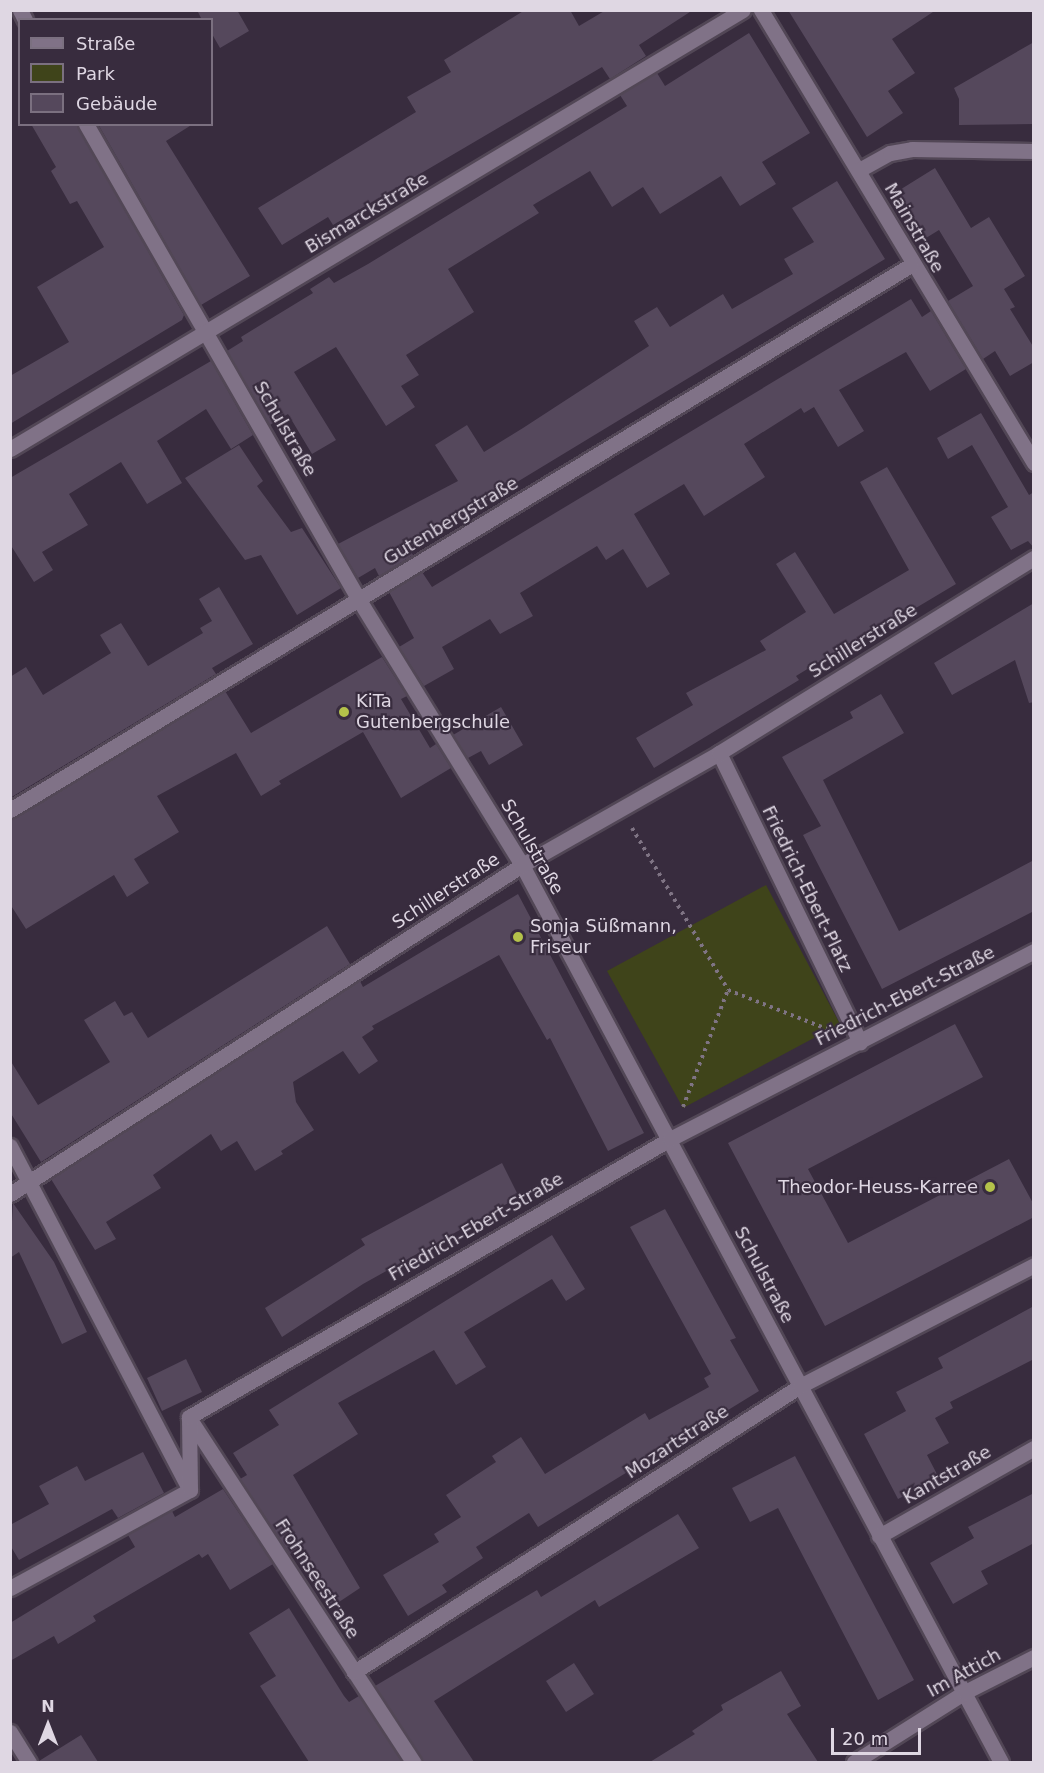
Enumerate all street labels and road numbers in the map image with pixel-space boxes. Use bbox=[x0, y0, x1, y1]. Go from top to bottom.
street label: Bismarckstraße bbox=[301, 168, 433, 258]
street label: Mainstraße bbox=[880, 179, 948, 277]
street label: Schulstraße bbox=[249, 378, 321, 480]
street label: Gutenbergstraße bbox=[380, 472, 522, 570]
street label: Schillerstraße bbox=[805, 599, 921, 683]
street label: Schulstraße bbox=[496, 796, 568, 898]
street label: Friedrich-Ebert-Platz bbox=[757, 802, 857, 976]
street label: Schillerstraße bbox=[388, 848, 504, 934]
street label: Friedrich-Ebert-Straße bbox=[812, 941, 998, 1051]
street label: Friedrich-Ebert-Straße bbox=[385, 1168, 567, 1286]
street label: Schulstraße bbox=[729, 1223, 799, 1327]
street label: Mozartstraße bbox=[621, 1401, 733, 1483]
street label: Kantstraße bbox=[899, 1441, 995, 1509]
street label: Frohnseestraße bbox=[270, 1515, 364, 1643]
street label: Im Attich bbox=[923, 1644, 1005, 1702]

